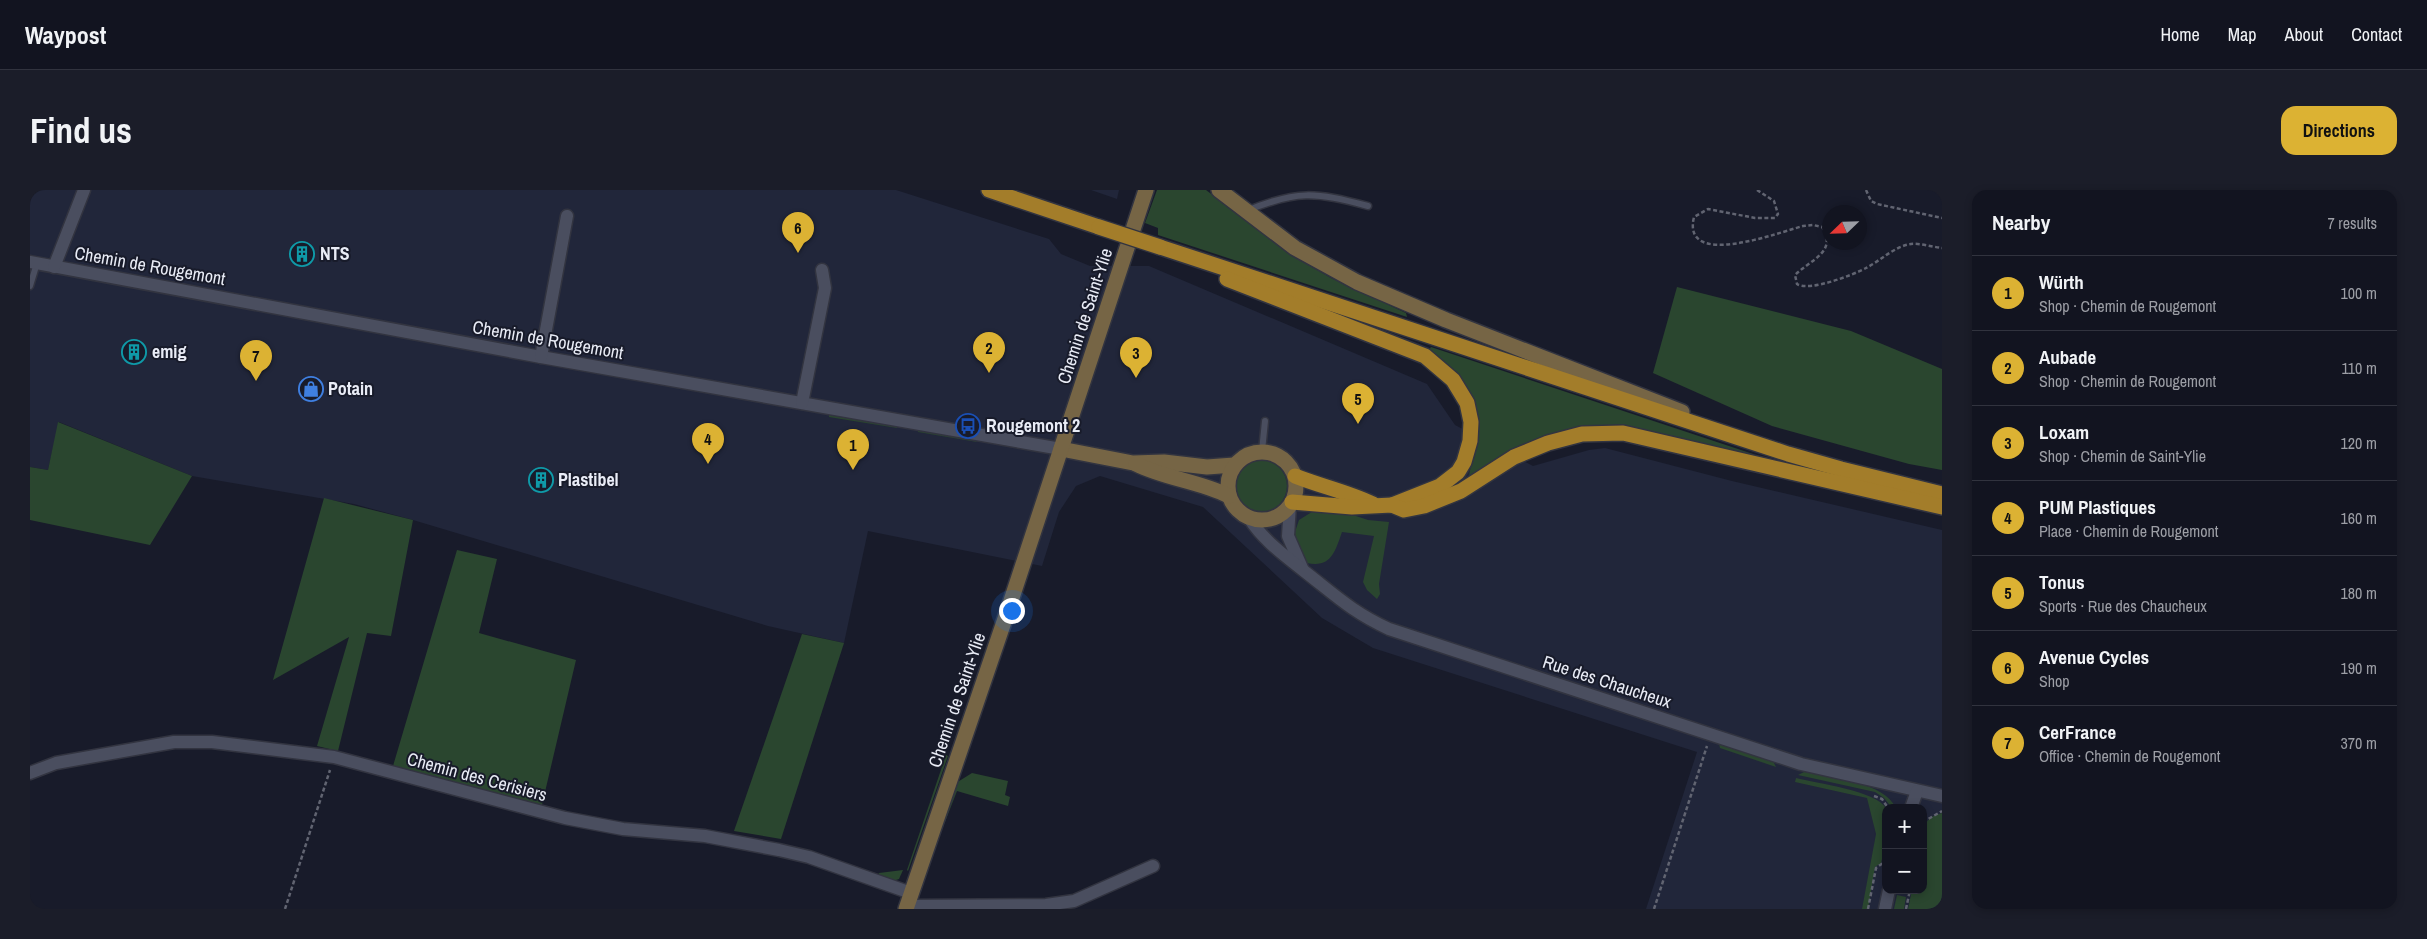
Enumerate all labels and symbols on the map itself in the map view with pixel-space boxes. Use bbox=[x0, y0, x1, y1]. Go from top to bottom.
north arrow bbox=[1822, 205, 1867, 250]
pin: 6 bbox=[782, 212, 814, 253]
street label: Chemin de Rougemont bbox=[73, 240, 227, 291]
building icon: NTS bbox=[289, 241, 315, 267]
place label: NTS bbox=[320, 241, 350, 266]
street label: Chemin de Saint-Ylie bbox=[1051, 245, 1118, 387]
street label: Chemin de Rougemont bbox=[471, 314, 625, 365]
pin: 2 bbox=[973, 332, 1005, 373]
pin: 3 bbox=[1120, 337, 1152, 378]
building icon: emig bbox=[121, 339, 147, 365]
place label: emig bbox=[152, 339, 186, 364]
pin: 7 bbox=[240, 340, 272, 381]
shop icon: Potain bbox=[298, 376, 324, 402]
place label: Potain bbox=[328, 376, 373, 401]
pin: 5 bbox=[1342, 383, 1374, 424]
bus stop icon: Rougemont 2 bbox=[955, 413, 981, 439]
place label: Rougemont 2 bbox=[986, 413, 1080, 438]
pin: 4 bbox=[692, 423, 724, 464]
pin: 1 bbox=[837, 429, 869, 470]
building icon: Plastibel bbox=[528, 467, 554, 493]
place label: Plastibel bbox=[558, 467, 619, 492]
your location bbox=[999, 598, 1025, 624]
street label: Chemin de Saint-Ylie bbox=[922, 629, 991, 771]
street label: Rue des Chaucheux bbox=[1540, 649, 1675, 714]
street label: Chemin des Cerisiers bbox=[405, 746, 550, 807]

